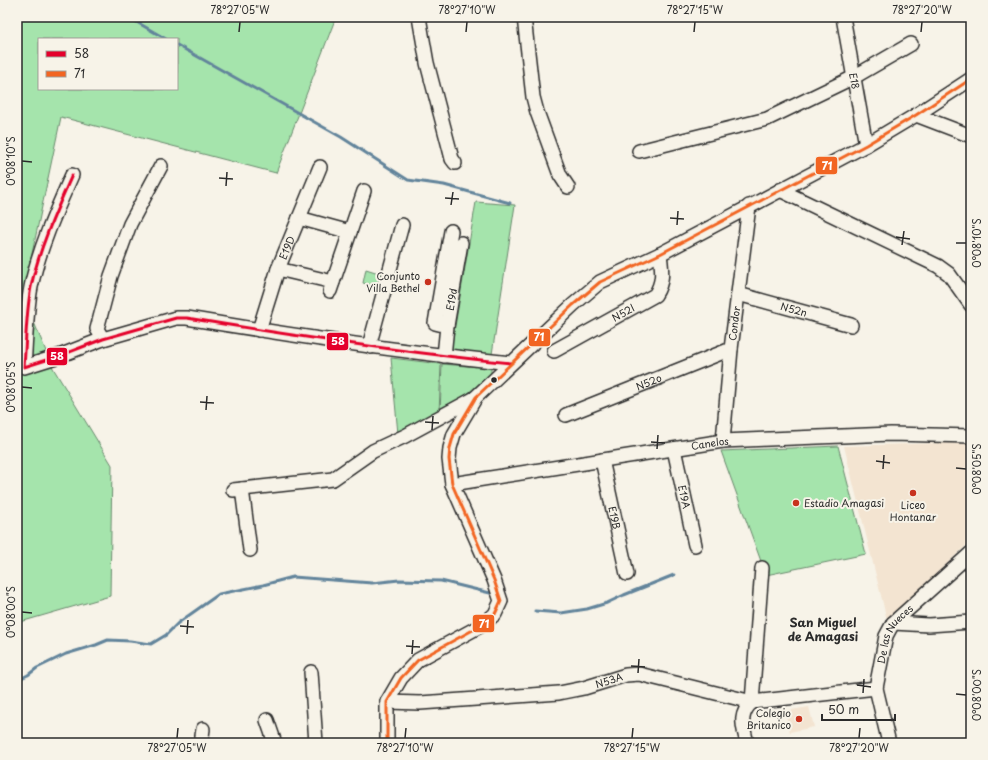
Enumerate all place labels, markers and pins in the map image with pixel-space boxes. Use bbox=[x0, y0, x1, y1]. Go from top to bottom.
place label: Conjunto Villa Bethel bbox=[366, 268, 420, 295]
marker: Conjunto Villa Bethel bbox=[423, 277, 433, 287]
unlabelled marker bbox=[489, 375, 499, 385]
marker: Liceo Hontanar bbox=[908, 488, 918, 498]
place label: Estadio Amagasi bbox=[804, 495, 884, 510]
place label: Liceo Hontanar bbox=[890, 497, 937, 524]
marker: Estadio Amagasi bbox=[791, 498, 801, 508]
place label: Colegio Britanico bbox=[746, 705, 791, 732]
marker: Colegio Britanico bbox=[794, 714, 804, 724]

